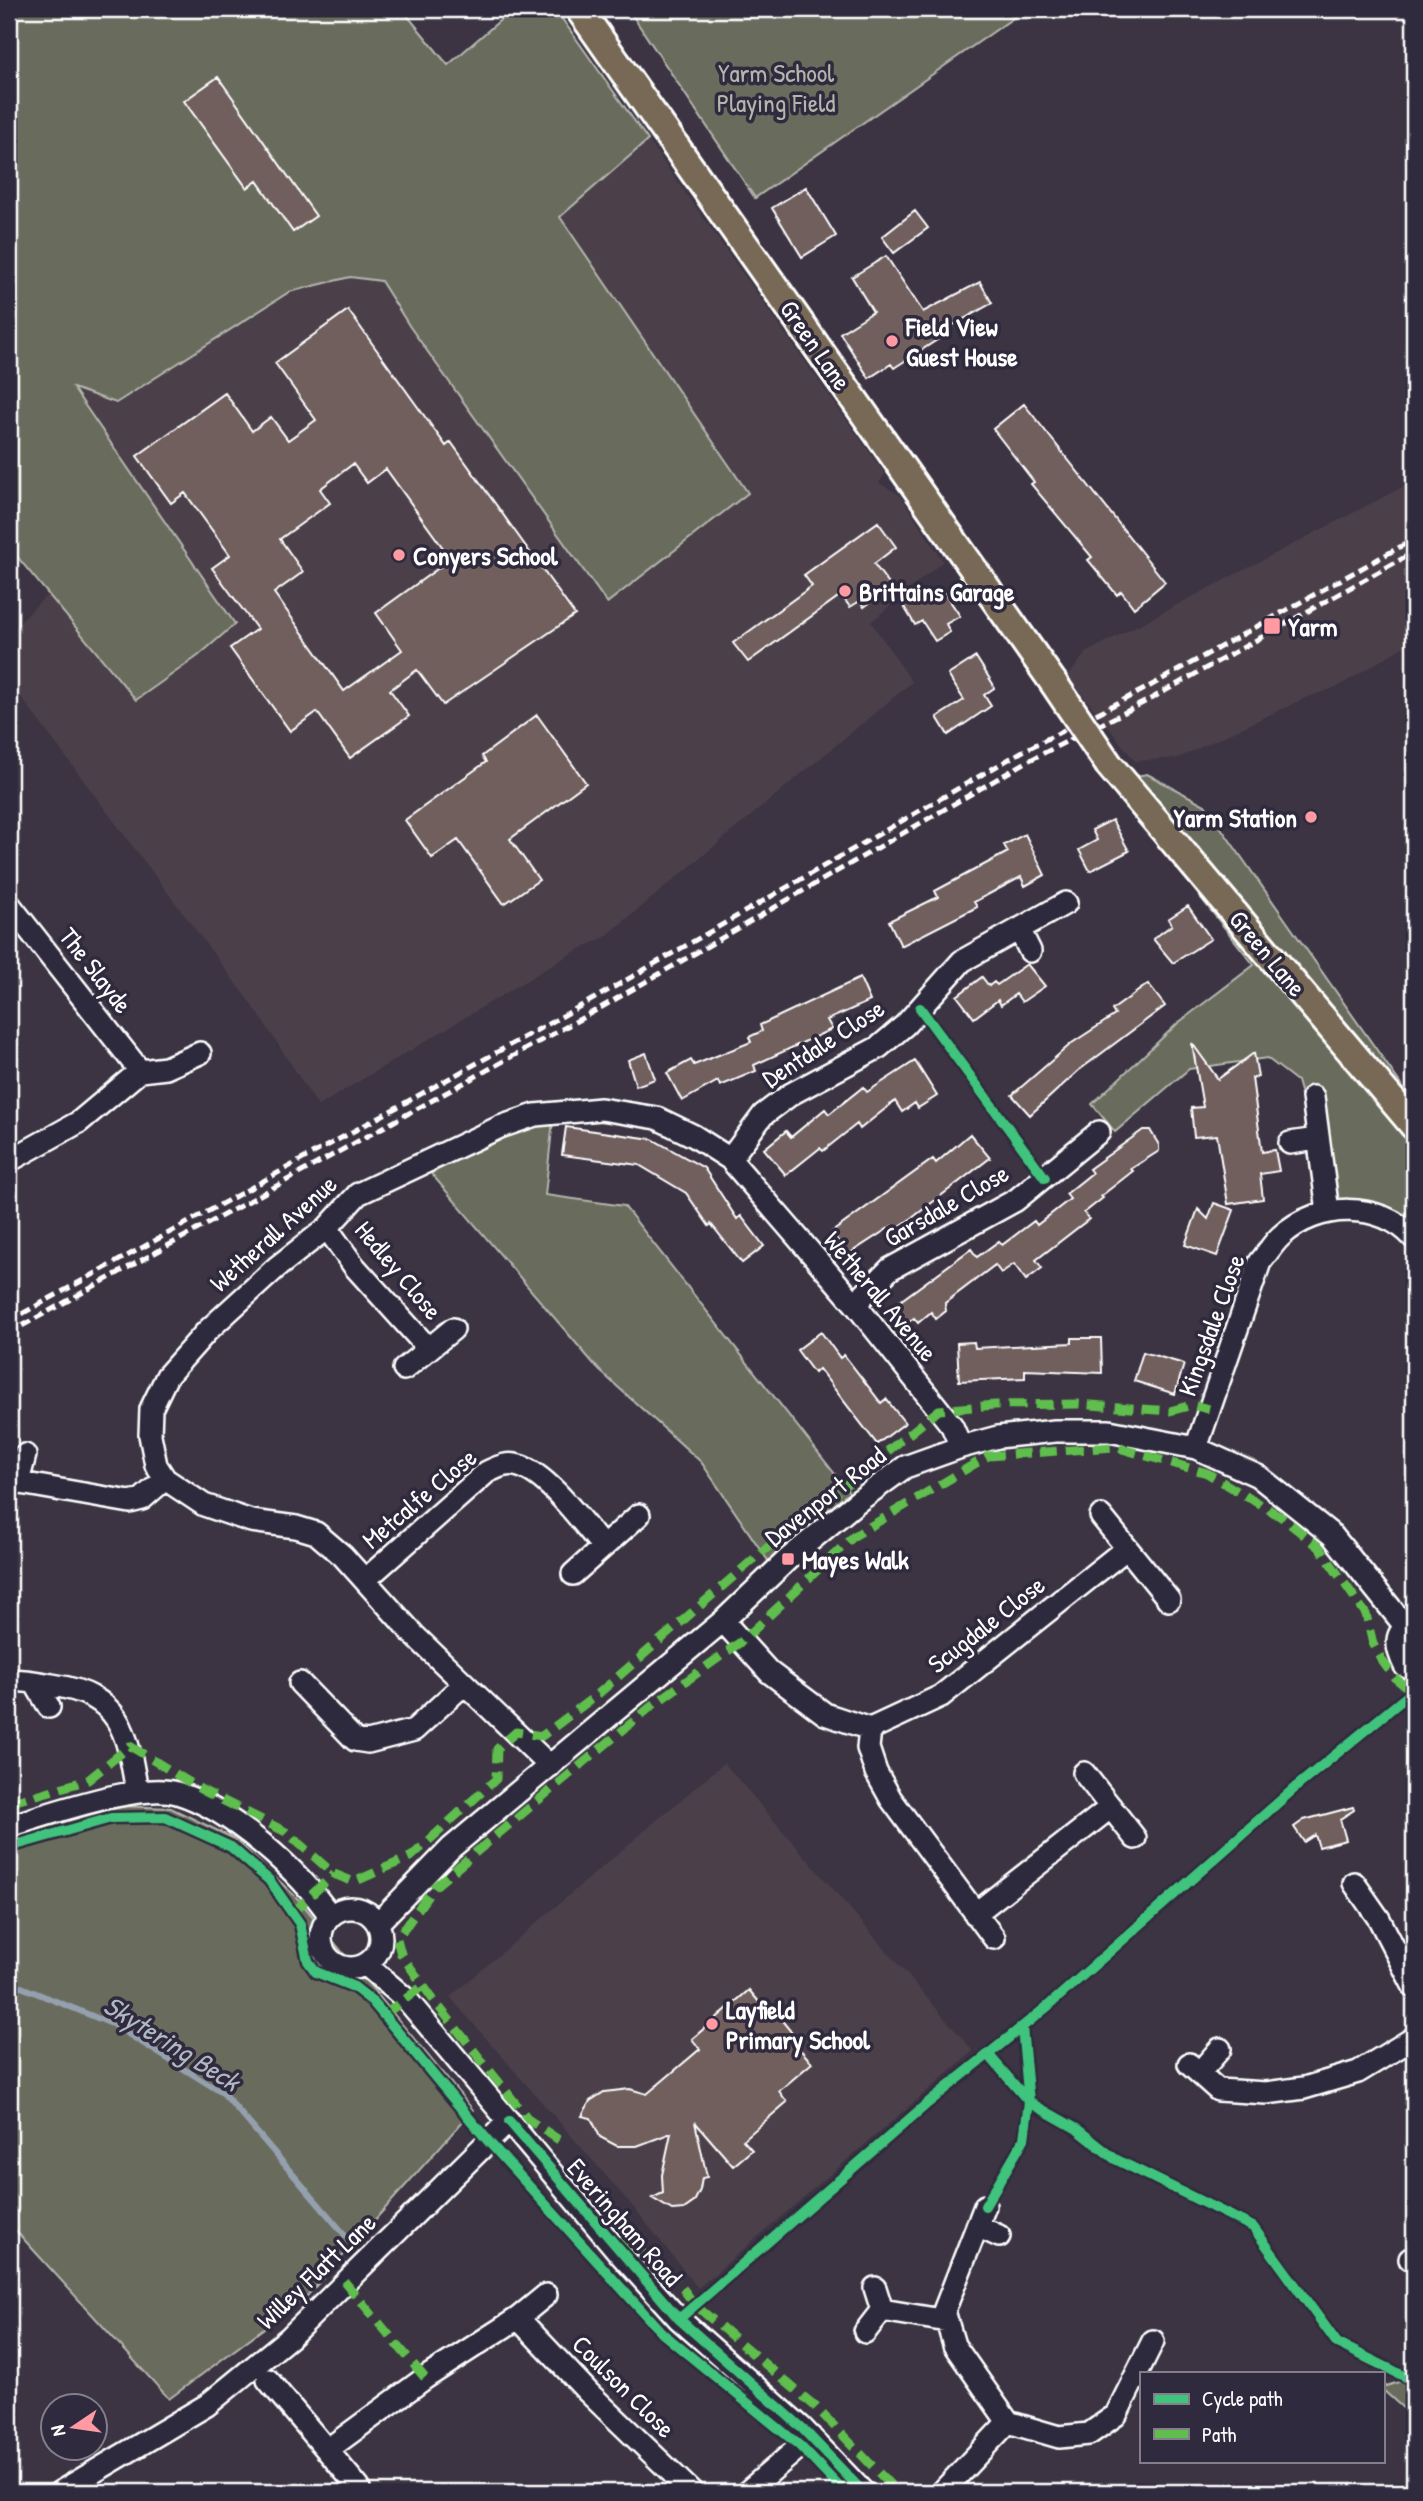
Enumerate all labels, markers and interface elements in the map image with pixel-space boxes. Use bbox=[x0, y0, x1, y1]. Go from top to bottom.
park label: Yarm School Playing Field bbox=[717, 55, 835, 120]
street label: Green Lane bbox=[772, 293, 860, 397]
place label: Field View Guest House bbox=[905, 309, 1018, 374]
marker: Field View Guest House bbox=[884, 333, 900, 349]
place label: Conyers School bbox=[413, 538, 559, 574]
marker: Conyers School bbox=[391, 547, 407, 563]
place label: Brittains Garage bbox=[859, 574, 1015, 610]
marker: Brittains Garage bbox=[837, 583, 853, 599]
place label: Yarm bbox=[1288, 609, 1338, 644]
marker: Yarm bbox=[1262, 616, 1282, 636]
place label: Yarm Station bbox=[1174, 800, 1297, 835]
marker: Yarm Station bbox=[1303, 809, 1319, 825]
street label: Green Lane bbox=[1222, 902, 1314, 1004]
street label: The Slayde bbox=[51, 920, 141, 1020]
street label: Dentdale Close bbox=[755, 990, 891, 1096]
street label: Garsdale Close bbox=[877, 1155, 1015, 1255]
street label: Wetherall Avenue bbox=[202, 1166, 344, 1300]
street label: Hedley Close bbox=[347, 1213, 451, 1327]
street label: Wetherall Avenue bbox=[816, 1224, 946, 1368]
street label: Kingsdale Close bbox=[1169, 1249, 1253, 1401]
street label: Davenport Road bbox=[757, 1438, 893, 1554]
street label: Metcalfe Close bbox=[354, 1440, 484, 1556]
place label: Mayes Walk bbox=[802, 1542, 909, 1578]
marker: Mayes Walk bbox=[780, 1551, 796, 1567]
street label: Scugdale Close bbox=[920, 1567, 1052, 1681]
water label: Skytering Beck bbox=[97, 1986, 249, 2101]
place label: Layfield Primary School bbox=[726, 1992, 871, 2058]
marker: Layfield Primary School bbox=[704, 2016, 720, 2032]
street label: Everingham Road bbox=[560, 2151, 690, 2293]
street label: Willey Flatt Lane bbox=[249, 2205, 383, 2337]
street label: Coulson Close bbox=[565, 2327, 683, 2445]
legend bbox=[1140, 2372, 1384, 2462]
text: Cycle path bbox=[1202, 2384, 1283, 2413]
north arrow bbox=[38, 2392, 108, 2462]
text: Path bbox=[1202, 2420, 1237, 2449]
text: N bbox=[44, 2423, 71, 2439]

